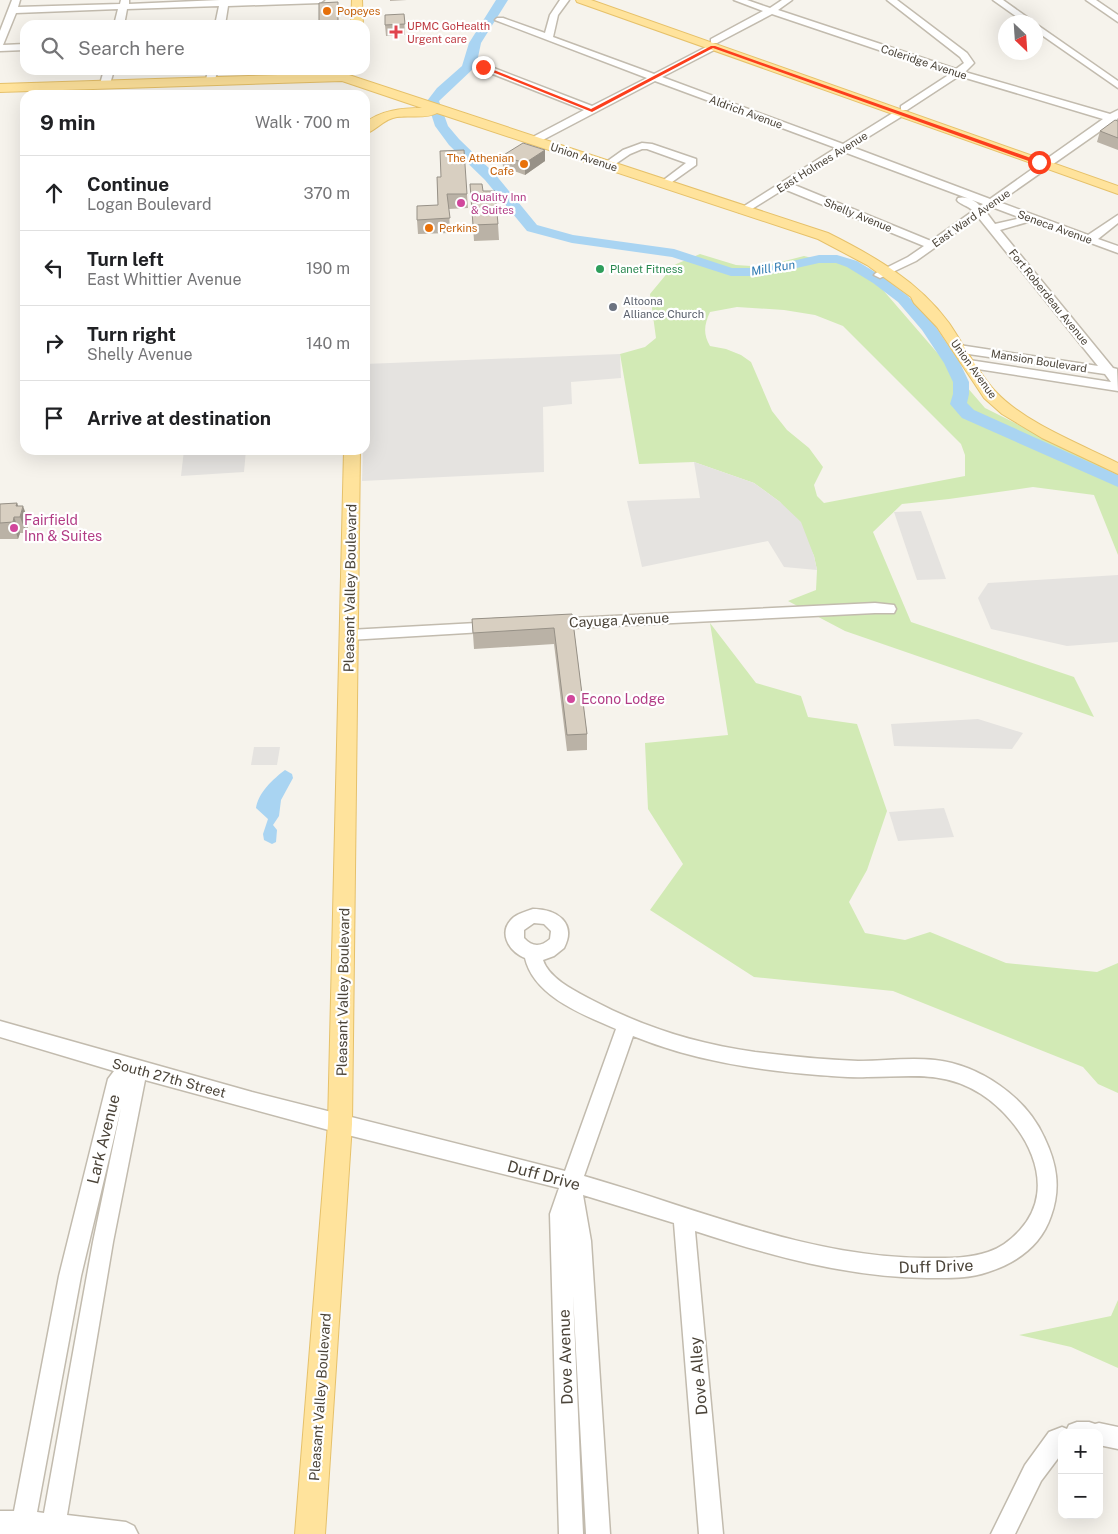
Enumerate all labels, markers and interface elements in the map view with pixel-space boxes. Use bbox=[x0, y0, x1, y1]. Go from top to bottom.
marker: Popeyes bbox=[321, 5, 333, 17]
place label: Popeyes bbox=[337, 5, 381, 17]
north arrow bbox=[998, 15, 1043, 60]
search box bbox=[20, 20, 370, 75]
place label: UPMC GoHealth Urgent care bbox=[407, 20, 490, 45]
marker: UPMC GoHealth Urgent care bbox=[389, 25, 403, 39]
icon: search bbox=[38, 34, 66, 62]
text: Search here bbox=[78, 37, 185, 59]
street label: Coleridge Avenue bbox=[879, 42, 969, 82]
route end bbox=[472, 56, 495, 79]
street label: Aldrich Avenue bbox=[708, 93, 784, 131]
text: 9 min bbox=[40, 110, 96, 135]
text: Walk · 700 m bbox=[255, 113, 350, 132]
street label: East Holmes Avenue bbox=[774, 129, 870, 195]
street label: Union Avenue bbox=[549, 141, 619, 173]
route start bbox=[1028, 151, 1051, 174]
place label: The Athenian Cafe bbox=[447, 152, 514, 177]
marker: The Athenian Cafe bbox=[518, 158, 530, 170]
text: Continue bbox=[87, 173, 169, 195]
icon: ahead bbox=[40, 179, 68, 207]
text: 370 m bbox=[303, 184, 350, 203]
street label: East Ward Avenue bbox=[930, 187, 1012, 249]
place label: Quality Inn & Suites bbox=[471, 191, 526, 216]
text: Logan Boulevard bbox=[87, 195, 212, 214]
street label: Shelly Avenue bbox=[822, 196, 894, 234]
marker: Quality Inn & Suites bbox=[455, 197, 467, 209]
street label: Seneca Avenue bbox=[1016, 208, 1094, 246]
marker: Perkins bbox=[423, 222, 435, 234]
place label: Perkins bbox=[439, 222, 478, 234]
street label: Fort Roberdeau Avenue bbox=[1007, 247, 1091, 347]
text: Turn left bbox=[87, 248, 164, 270]
icon: left bbox=[40, 254, 68, 282]
water label: Mill Run bbox=[750, 258, 796, 278]
text: 190 m bbox=[306, 259, 350, 278]
marker: Planet Fitness bbox=[594, 263, 606, 275]
place label: Planet Fitness bbox=[610, 263, 683, 275]
text: East Whittier Avenue bbox=[87, 270, 241, 289]
place label: Altoona Alliance Church bbox=[623, 295, 704, 320]
marker: Altoona Alliance Church bbox=[607, 301, 619, 313]
text: Turn right bbox=[87, 323, 176, 345]
icon: right bbox=[40, 329, 68, 357]
text: 140 m bbox=[306, 334, 350, 353]
street label: Union Avenue bbox=[949, 337, 999, 401]
text: Shelly Avenue bbox=[87, 345, 193, 364]
street label: Mansion Boulevard bbox=[990, 347, 1088, 375]
icon: arrive bbox=[40, 404, 68, 432]
text: Arrive at destination bbox=[87, 407, 271, 429]
street label: Pleasant Valley Boulevard bbox=[341, 504, 359, 672]
place label: Fairfield Inn & Suites bbox=[24, 512, 102, 544]
marker: Fairfield Inn & Suites bbox=[8, 522, 20, 534]
street label: Cayuga Avenue bbox=[568, 609, 670, 631]
place label: Econo Lodge bbox=[581, 691, 665, 707]
marker: Econo Lodge bbox=[565, 693, 577, 705]
street label: Pleasant Valley Boulevard bbox=[334, 908, 352, 1076]
street label: South 27th Street bbox=[110, 1055, 228, 1101]
street label: Lark Avenue bbox=[83, 1092, 124, 1186]
street label: Duff Drive bbox=[505, 1157, 582, 1194]
street label: Duff Drive bbox=[898, 1256, 974, 1277]
street label: Dove Avenue bbox=[554, 1309, 577, 1405]
street label: Pleasant Valley Boulevard bbox=[306, 1313, 334, 1481]
street label: Dove Alley bbox=[686, 1336, 711, 1416]
map controls bbox=[1058, 1429, 1103, 1519]
button: + bbox=[1058, 1429, 1103, 1474]
button: − bbox=[1058, 1474, 1103, 1519]

